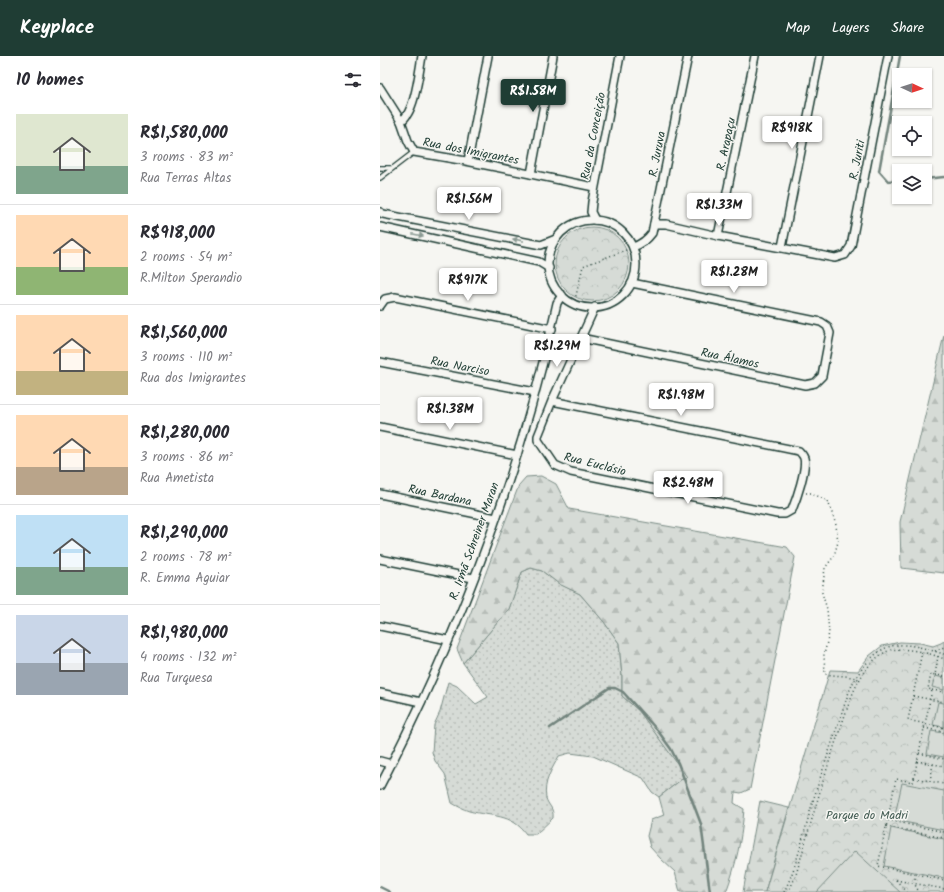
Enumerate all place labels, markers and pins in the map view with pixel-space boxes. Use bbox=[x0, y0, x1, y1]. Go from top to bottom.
pin: R$1.58M bbox=[496, 79, 570, 113]
pin: R$918K bbox=[759, 116, 825, 150]
pin: R$1.56M bbox=[432, 187, 506, 221]
pin: R$1.33M bbox=[682, 193, 756, 227]
pin: R$1.28M bbox=[697, 260, 771, 294]
pin: R$917K bbox=[435, 268, 501, 302]
pin: R$1.29M bbox=[520, 334, 594, 368]
pin: R$1.98M bbox=[644, 383, 718, 417]
pin: R$1.38M bbox=[413, 397, 487, 431]
pin: R$2.48M bbox=[651, 471, 725, 505]

